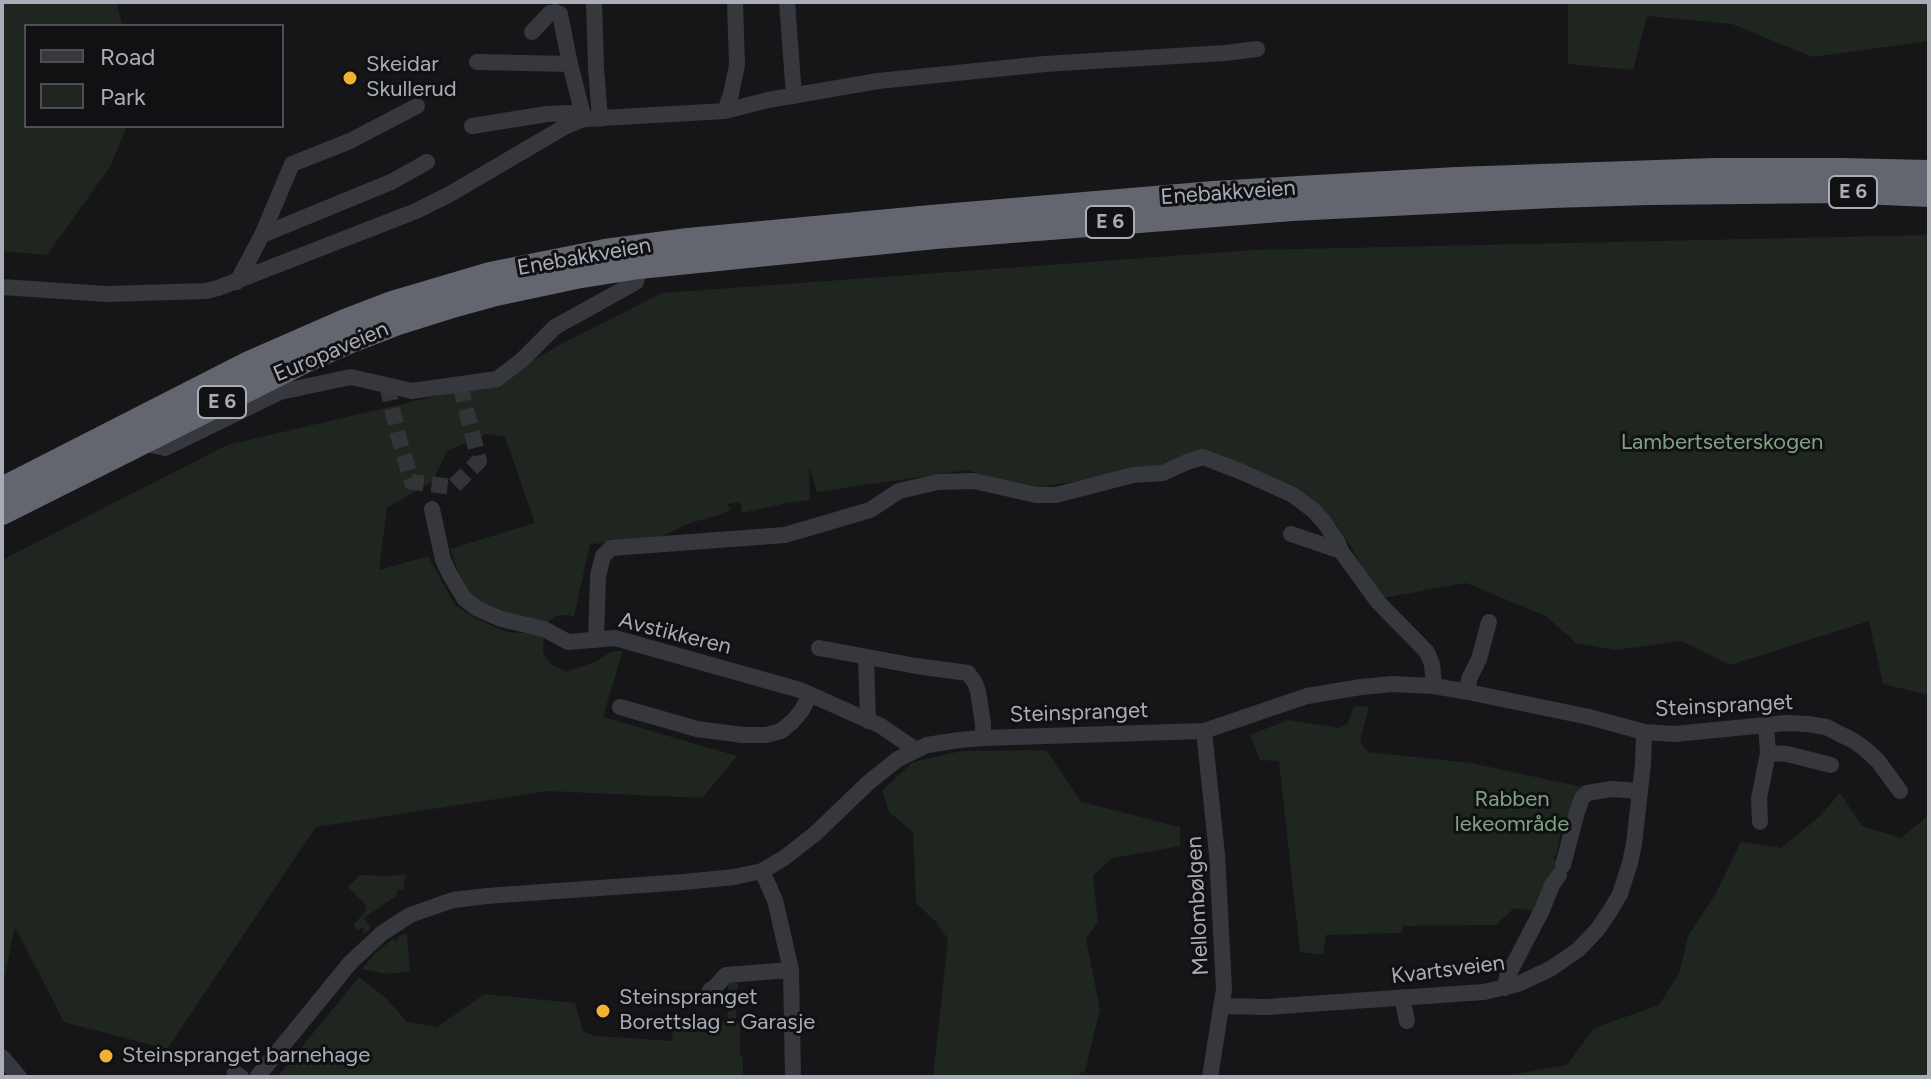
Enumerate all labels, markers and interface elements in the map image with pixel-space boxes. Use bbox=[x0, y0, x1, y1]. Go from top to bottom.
legend bbox=[24, 24, 284, 128]
text: Road bbox=[100, 42, 155, 71]
place label: Skeidar Skullerud bbox=[366, 52, 457, 104]
marker: Skeidar Skullerud bbox=[341, 69, 359, 87]
text: Park bbox=[100, 82, 146, 111]
street label: Enebakkveien bbox=[1160, 175, 1296, 211]
road number: E 6 bbox=[1829, 176, 1877, 208]
road number: E 6 bbox=[1086, 206, 1134, 238]
street label: Enebakkveien bbox=[515, 232, 653, 282]
street label: Europaveien bbox=[270, 316, 392, 388]
road number: E 6 bbox=[198, 386, 246, 418]
park label: Lambertseterskogen bbox=[1621, 430, 1823, 456]
street label: Avstikkeren bbox=[616, 607, 734, 661]
street label: Steinspranget bbox=[1654, 689, 1794, 723]
street label: Steinspranget bbox=[1009, 697, 1149, 729]
park label: Rabben lekeområde bbox=[1455, 787, 1569, 838]
street label: Mellombølgen bbox=[1181, 836, 1215, 976]
street label: Kvartsveien bbox=[1390, 950, 1506, 990]
place label: Steinspranget Borettslag - Garasje bbox=[619, 985, 815, 1036]
marker: Steinspranget Borettslag - Garasje bbox=[594, 1002, 612, 1020]
place label: Steinspranget barnehage bbox=[122, 1043, 370, 1069]
marker: Steinspranget barnehage bbox=[97, 1047, 115, 1065]

